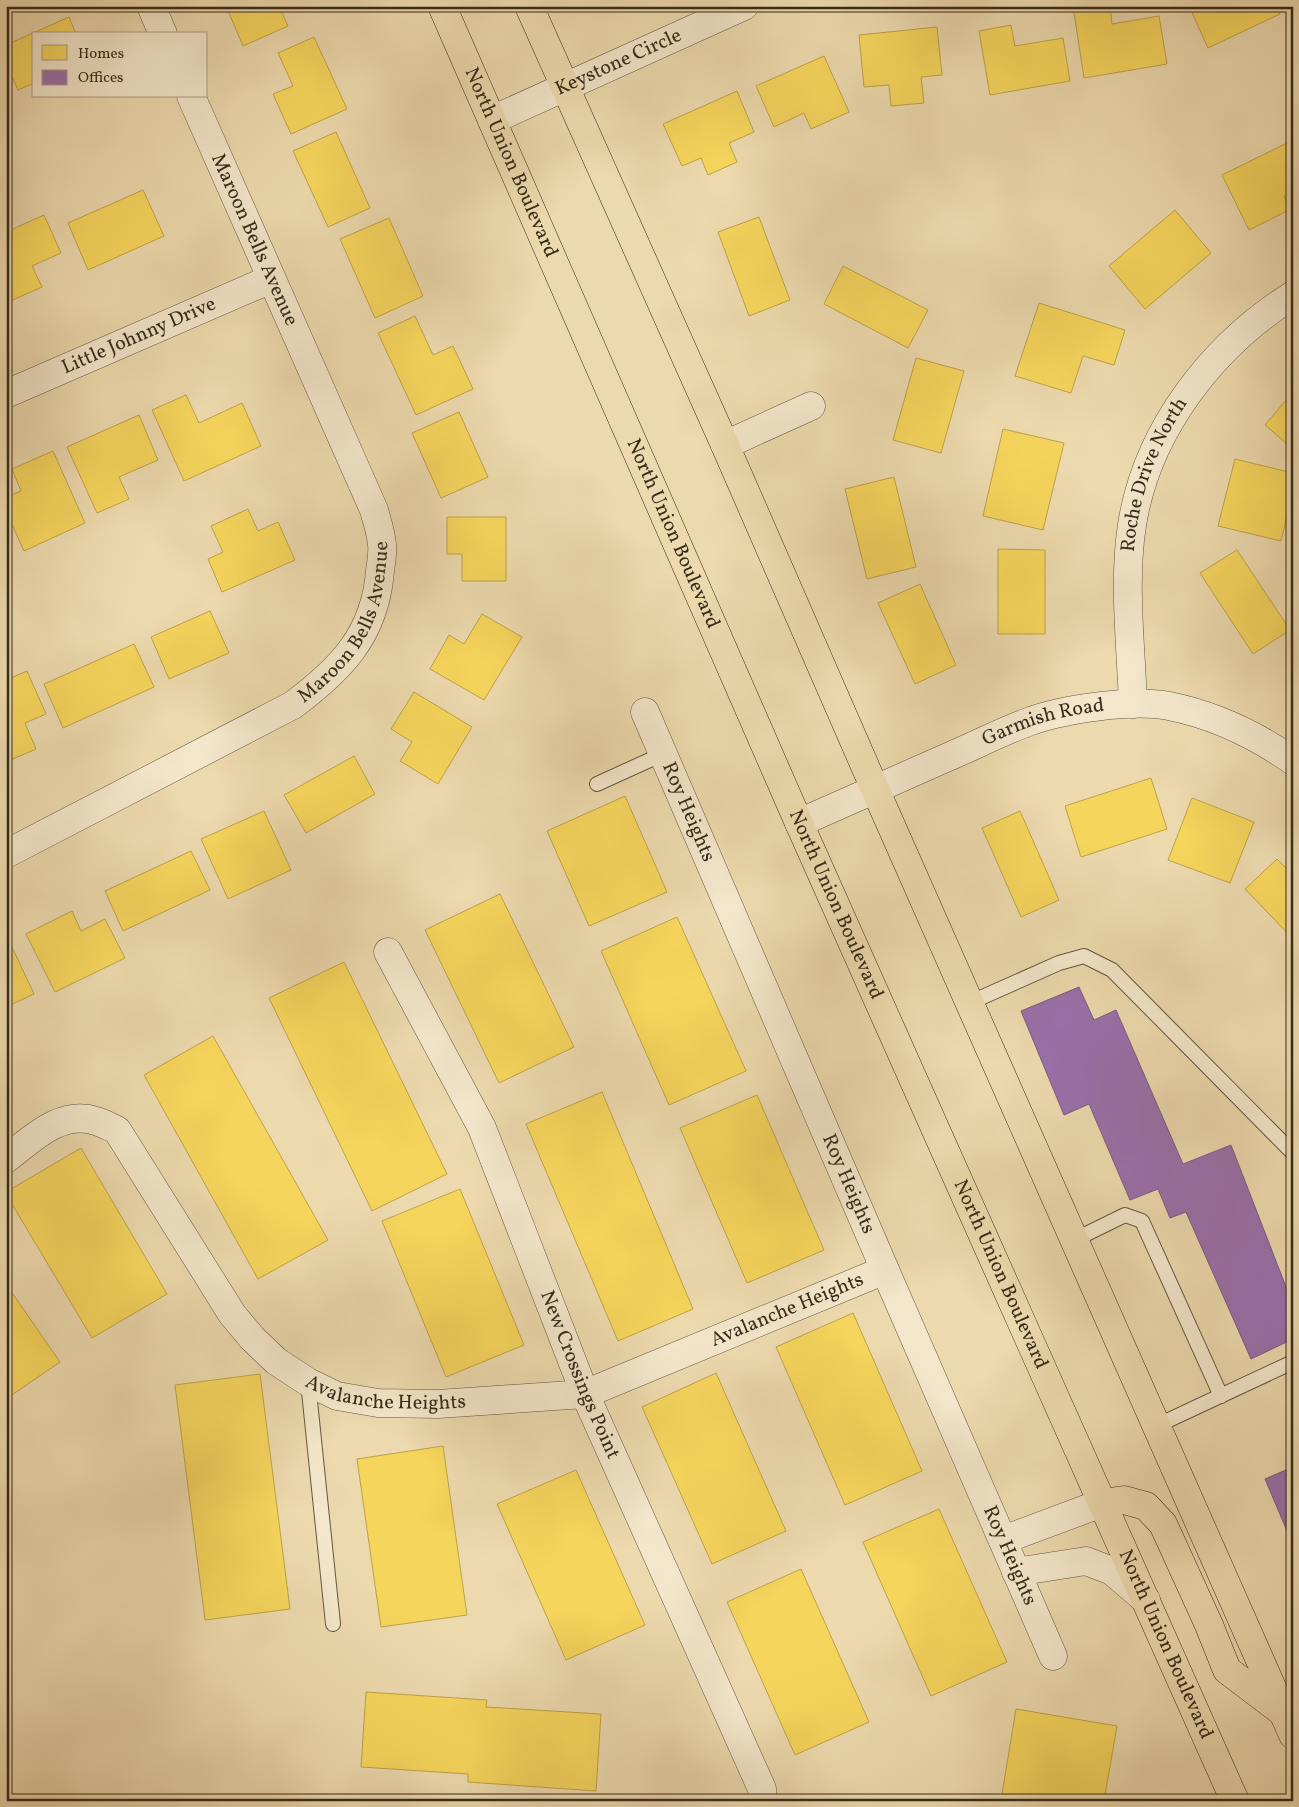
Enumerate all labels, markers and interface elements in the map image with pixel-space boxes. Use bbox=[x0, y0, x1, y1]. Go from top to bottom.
street label: Keystone Circle bbox=[551, 22, 686, 103]
legend bbox=[32, 32, 208, 98]
text: Homes bbox=[78, 44, 124, 65]
street label: North Union Boulevard bbox=[457, 63, 564, 262]
text: Offices bbox=[78, 68, 123, 89]
street label: Maroon Bells Avenue bbox=[203, 149, 305, 331]
street label: Little Johnny Drive bbox=[57, 290, 221, 382]
street label: Roche Drive North bbox=[1115, 392, 1195, 553]
street label: North Union Boulevard bbox=[619, 434, 726, 633]
street label: Maroon Bells Avenue bbox=[292, 540, 396, 710]
street label: Garmish Road bbox=[978, 692, 1106, 754]
street label: Roy Heights bbox=[654, 758, 722, 866]
street label: North Union Boulevard bbox=[781, 806, 890, 1004]
street label: Roy Heights bbox=[814, 1130, 882, 1239]
street label: North Union Boulevard bbox=[946, 1175, 1055, 1374]
street label: Avalanche Heights bbox=[706, 1266, 868, 1355]
street label: New Crossings Point bbox=[532, 1287, 626, 1464]
street label: Avalanche Heights bbox=[300, 1369, 467, 1418]
street label: Roy Heights bbox=[975, 1501, 1043, 1610]
street label: North Union Boulevard bbox=[1111, 1545, 1220, 1744]

